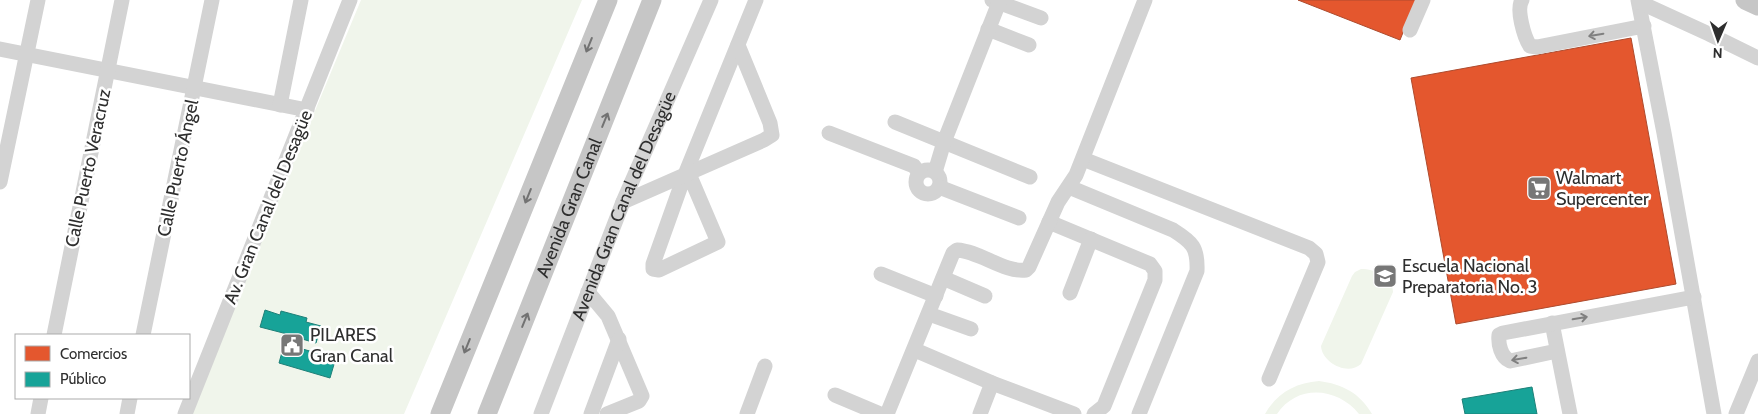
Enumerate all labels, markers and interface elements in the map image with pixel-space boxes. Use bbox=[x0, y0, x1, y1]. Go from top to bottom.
north arrow bbox=[1693, 15, 1743, 65]
one-way arrow bbox=[1589, 30, 1605, 40]
one-way arrow bbox=[584, 37, 594, 52]
text: N bbox=[1712, 44, 1723, 62]
street label: Calle Puerto Veracruz bbox=[61, 86, 116, 249]
street label: Avenida Gran Canal del Desagüe bbox=[568, 88, 680, 324]
street label: Calle Puerto Ángel bbox=[153, 97, 203, 238]
street label: Av. Gran Canal del Desagüe bbox=[219, 107, 317, 307]
one-way arrow bbox=[600, 113, 610, 128]
street label: Avenida Gran Canal bbox=[532, 134, 608, 280]
place label: Walmart Supercenter bbox=[1556, 167, 1649, 210]
supermarket icon: Walmart Supercenter bbox=[1526, 175, 1552, 201]
one-way arrow bbox=[523, 188, 532, 203]
place label: Escuela Nacional Preparatoria No. 3 bbox=[1402, 255, 1537, 298]
school or university icon: Escuela Nacional Preparatoria No. 3 bbox=[1372, 263, 1398, 289]
one-way arrow bbox=[1572, 312, 1588, 322]
one-way arrow bbox=[521, 313, 530, 328]
place label: PILARES Gran Canal bbox=[310, 324, 394, 367]
public building icon: PILARES Gran Canal bbox=[279, 332, 305, 358]
legend bbox=[15, 334, 190, 399]
one-way arrow bbox=[462, 338, 471, 353]
text: Comercios bbox=[60, 345, 127, 363]
one-way arrow bbox=[1511, 355, 1527, 365]
text: Público bbox=[60, 370, 106, 388]

